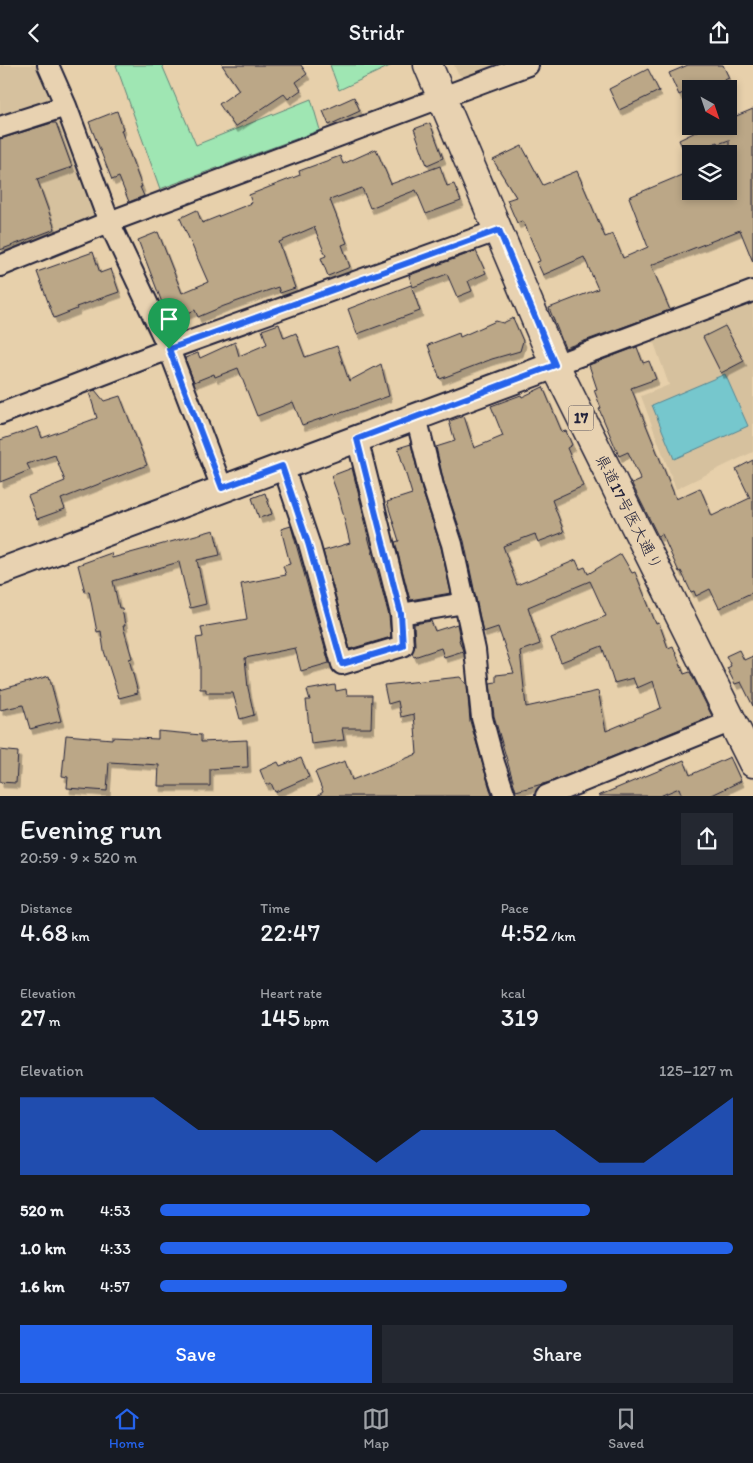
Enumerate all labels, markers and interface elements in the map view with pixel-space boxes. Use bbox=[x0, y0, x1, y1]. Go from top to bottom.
icon: back bbox=[20, 19, 48, 47]
text: Stridr bbox=[349, 19, 404, 46]
icon: share bbox=[705, 19, 733, 47]
north arrow bbox=[682, 80, 738, 135]
map controls bbox=[682, 80, 737, 200]
button: layers bbox=[682, 145, 737, 200]
pin bbox=[148, 298, 190, 349]
icon: arrive bbox=[155, 305, 183, 333]
road number: 17 bbox=[568, 405, 594, 431]
street label: 県道17号医大通り bbox=[592, 451, 666, 573]
text: Evening run bbox=[20, 812, 162, 846]
button: share bbox=[681, 813, 733, 865]
text: 20:59 · 9 × 520 m bbox=[20, 848, 137, 867]
text: Distance bbox=[20, 900, 72, 917]
text: Time bbox=[260, 900, 290, 917]
text: Pace bbox=[501, 900, 529, 917]
text: 4.68 bbox=[20, 917, 68, 947]
text: 22:47 bbox=[260, 917, 320, 947]
text: 4:52 bbox=[501, 917, 548, 947]
text: km bbox=[68, 928, 90, 945]
text: /km bbox=[548, 928, 576, 945]
text: Elevation bbox=[20, 985, 76, 1002]
text: Heart rate bbox=[260, 985, 322, 1002]
text: kcal bbox=[501, 985, 526, 1002]
text: 27 bbox=[20, 1002, 46, 1032]
text: 145 bbox=[260, 1002, 300, 1032]
text: 319 bbox=[501, 1002, 539, 1032]
text: m bbox=[46, 1013, 61, 1030]
text: bpm bbox=[300, 1013, 329, 1030]
text: Elevation bbox=[20, 1061, 84, 1080]
text: 125–127 m bbox=[659, 1061, 733, 1080]
text: 520 m bbox=[20, 1201, 64, 1220]
text: 4:53 bbox=[100, 1201, 131, 1220]
text: 1.0 km bbox=[20, 1239, 66, 1258]
text: 4:33 bbox=[100, 1239, 131, 1258]
text: 1.6 km bbox=[20, 1277, 65, 1296]
text: 4:57 bbox=[100, 1277, 130, 1296]
button: Save bbox=[20, 1325, 372, 1383]
button: Share bbox=[382, 1325, 733, 1383]
tab: Home bbox=[109, 1405, 144, 1452]
tab: Map bbox=[362, 1405, 390, 1452]
tab: Saved bbox=[608, 1405, 644, 1452]

